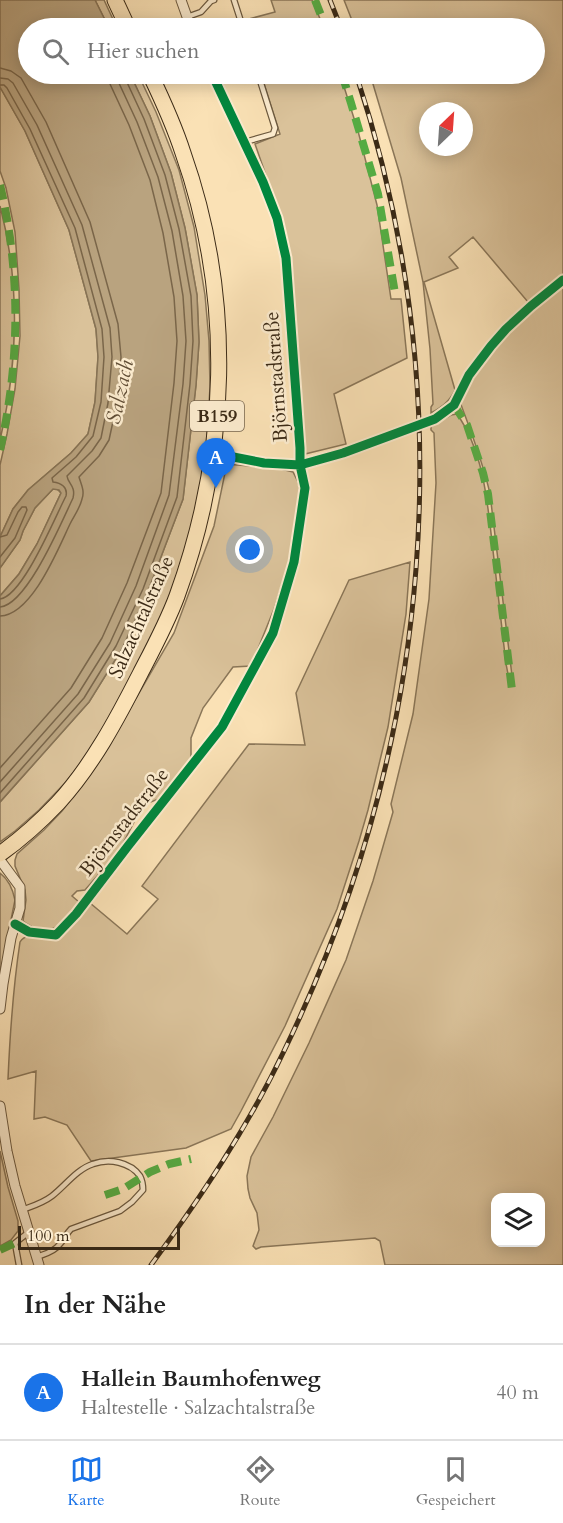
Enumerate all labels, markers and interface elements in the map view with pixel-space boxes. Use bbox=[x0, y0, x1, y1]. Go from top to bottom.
search box bbox=[18, 18, 545, 84]
icon: search bbox=[39, 35, 72, 68]
text: Hier suchen bbox=[87, 36, 200, 66]
north arrow bbox=[419, 102, 473, 156]
street label: Björnstadstraße bbox=[258, 311, 294, 443]
water label: Salzach bbox=[99, 357, 141, 427]
road number: B159 bbox=[190, 401, 244, 431]
pin: A bbox=[196, 438, 236, 488]
your location bbox=[235, 535, 264, 564]
street label: Salzachtalstraße bbox=[102, 551, 180, 683]
street label: Björnstadstraße bbox=[73, 762, 175, 882]
map controls bbox=[491, 1193, 545, 1247]
button: layers bbox=[491, 1193, 545, 1247]
scale bar bbox=[18, 1223, 180, 1250]
text: 100 m bbox=[27, 1225, 69, 1247]
text: In der Nähe bbox=[24, 1287, 166, 1322]
text: Hallein Baumhofenweg bbox=[81, 1364, 321, 1394]
text: A bbox=[36, 1379, 51, 1406]
text: 40 m bbox=[496, 1379, 539, 1406]
text: Haltestelle · Salzachtalstraße bbox=[81, 1394, 315, 1421]
tab: Karte bbox=[68, 1453, 105, 1511]
tab: Route bbox=[240, 1453, 281, 1511]
tab: Gespeichert bbox=[416, 1453, 495, 1511]

